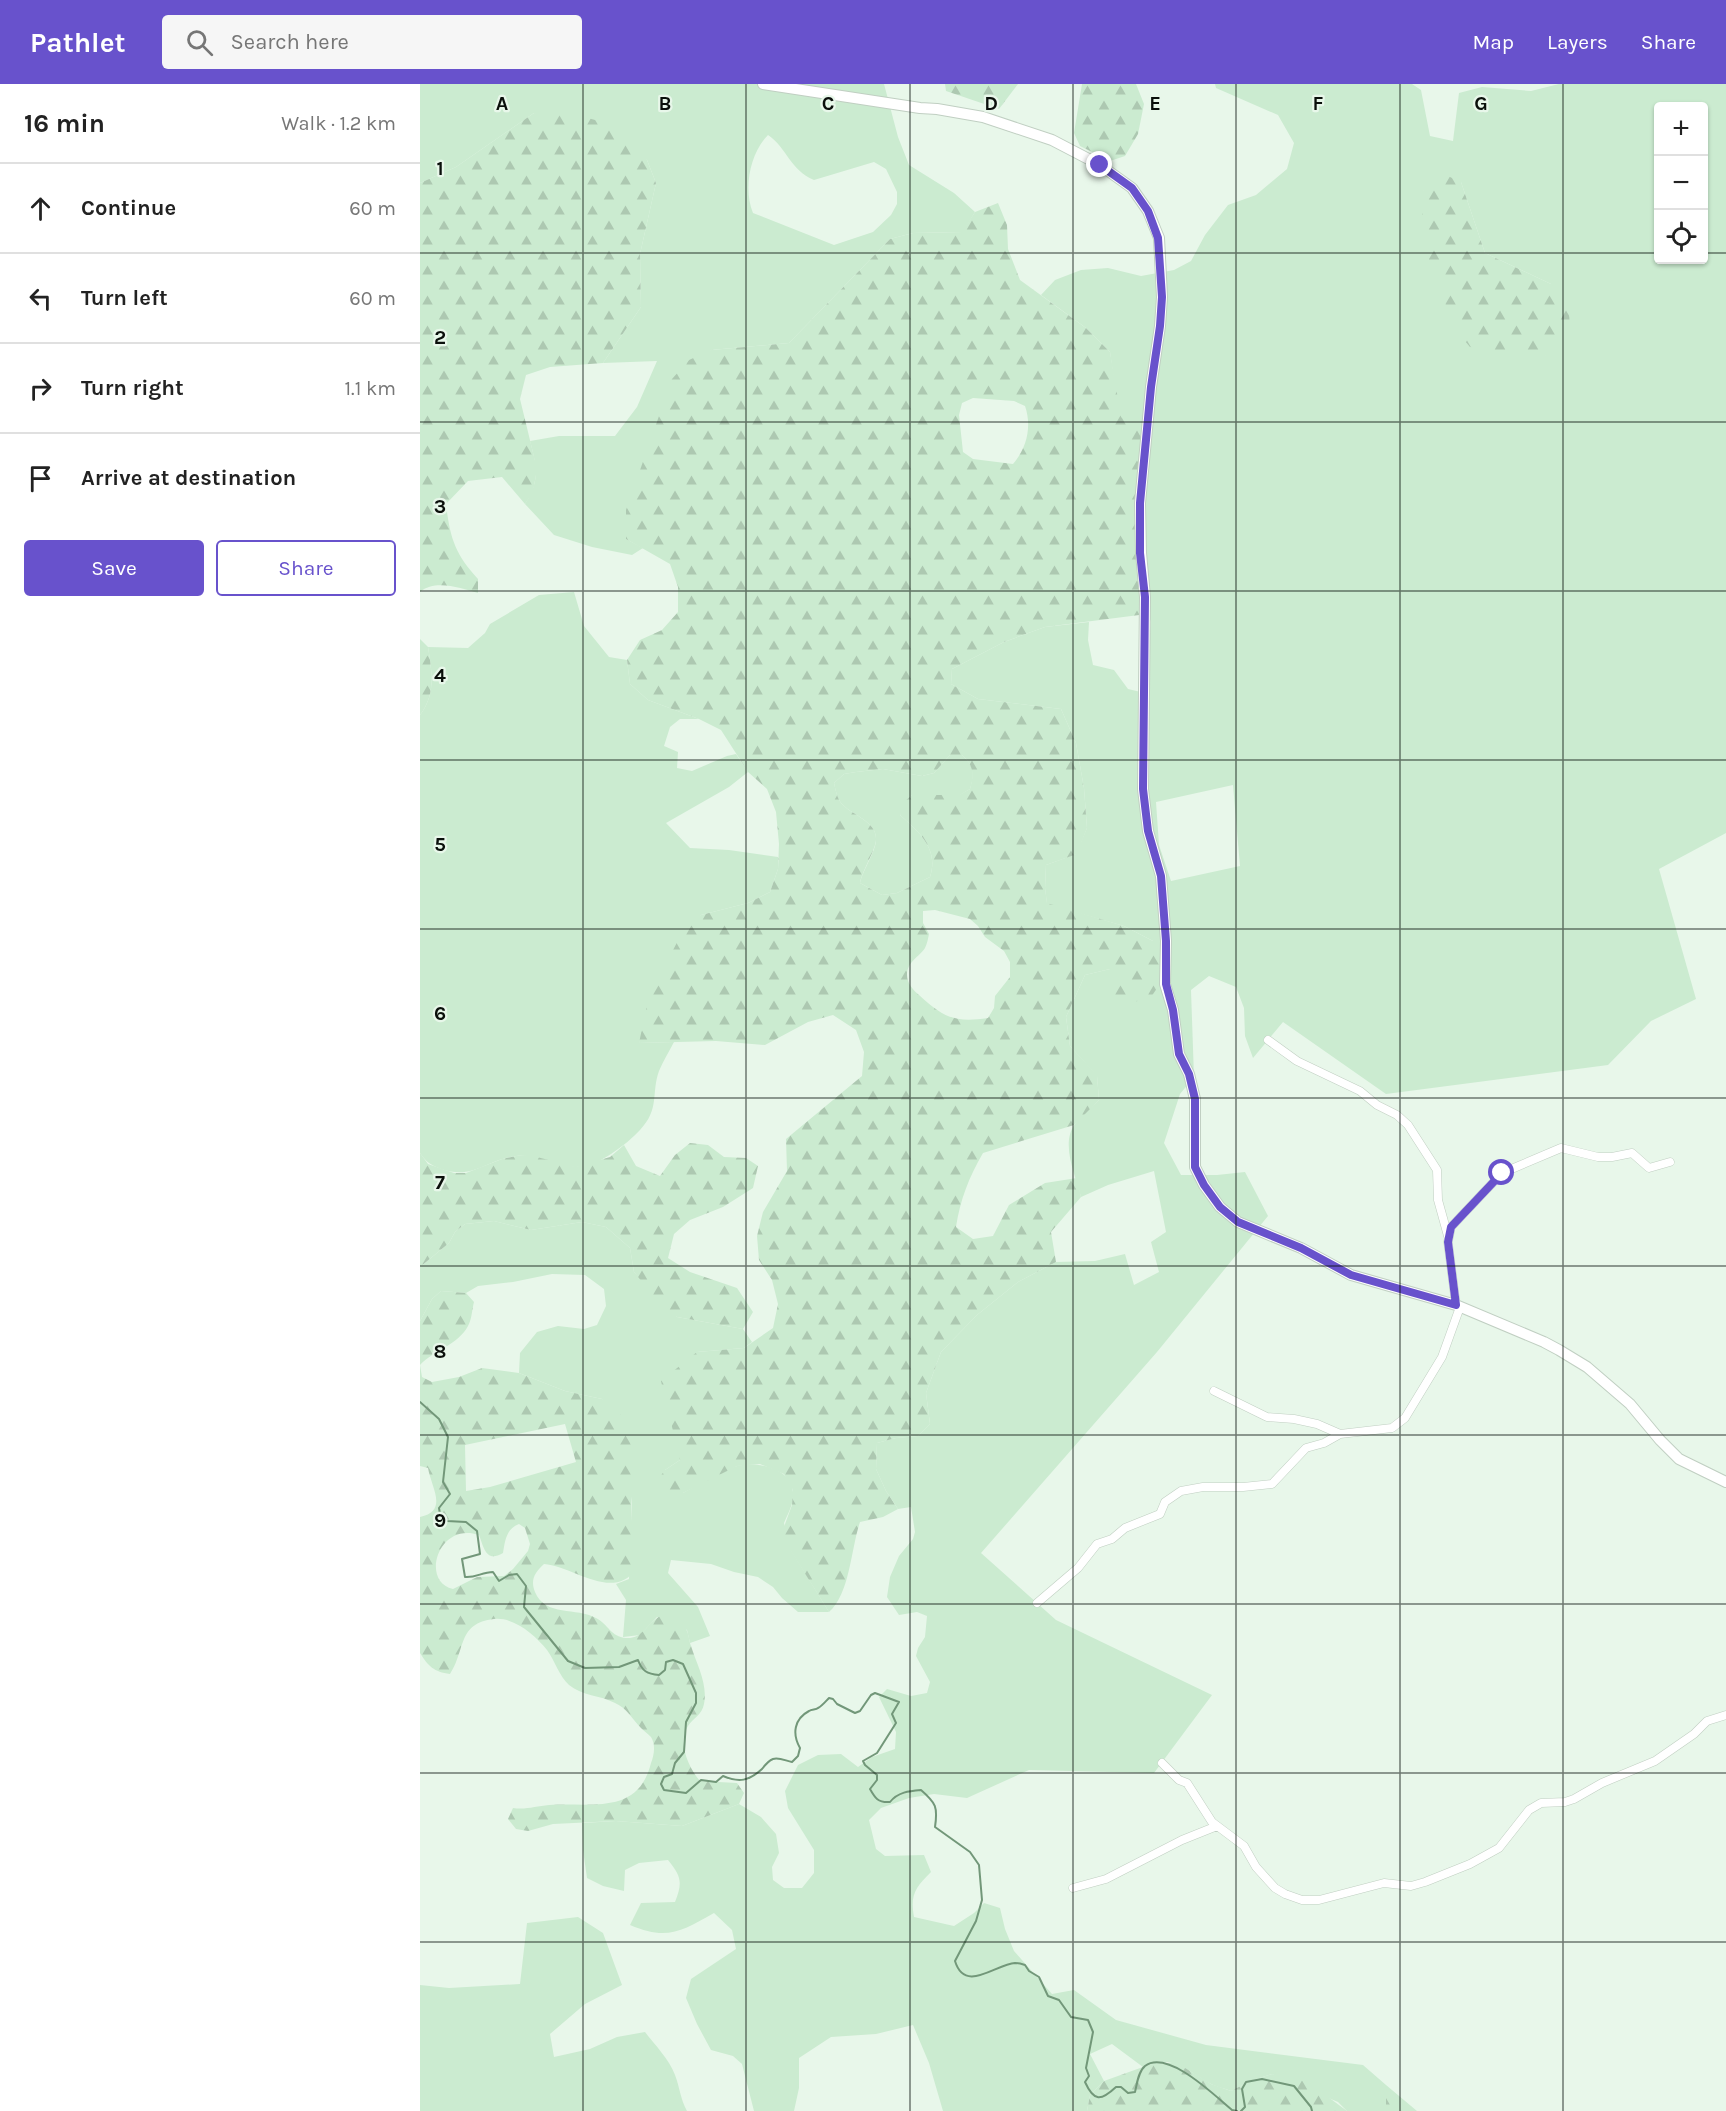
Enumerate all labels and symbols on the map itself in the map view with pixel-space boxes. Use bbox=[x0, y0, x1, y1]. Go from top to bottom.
text: A bbox=[496, 92, 509, 115]
text: B bbox=[659, 92, 671, 115]
text: C bbox=[822, 92, 834, 115]
text: D bbox=[984, 92, 998, 115]
text: E bbox=[1149, 92, 1161, 115]
text: F bbox=[1313, 92, 1324, 115]
text: G bbox=[1474, 92, 1488, 115]
route end bbox=[1086, 151, 1112, 177]
text: 1 bbox=[436, 157, 444, 180]
text: 2 bbox=[434, 326, 446, 349]
text: 3 bbox=[434, 495, 446, 518]
text: 4 bbox=[434, 664, 446, 687]
text: 5 bbox=[434, 833, 446, 856]
text: 6 bbox=[434, 1002, 446, 1025]
route start bbox=[1488, 1159, 1514, 1185]
text: 7 bbox=[435, 1171, 445, 1194]
text: 8 bbox=[434, 1340, 446, 1363]
text: 9 bbox=[434, 1509, 446, 1532]

